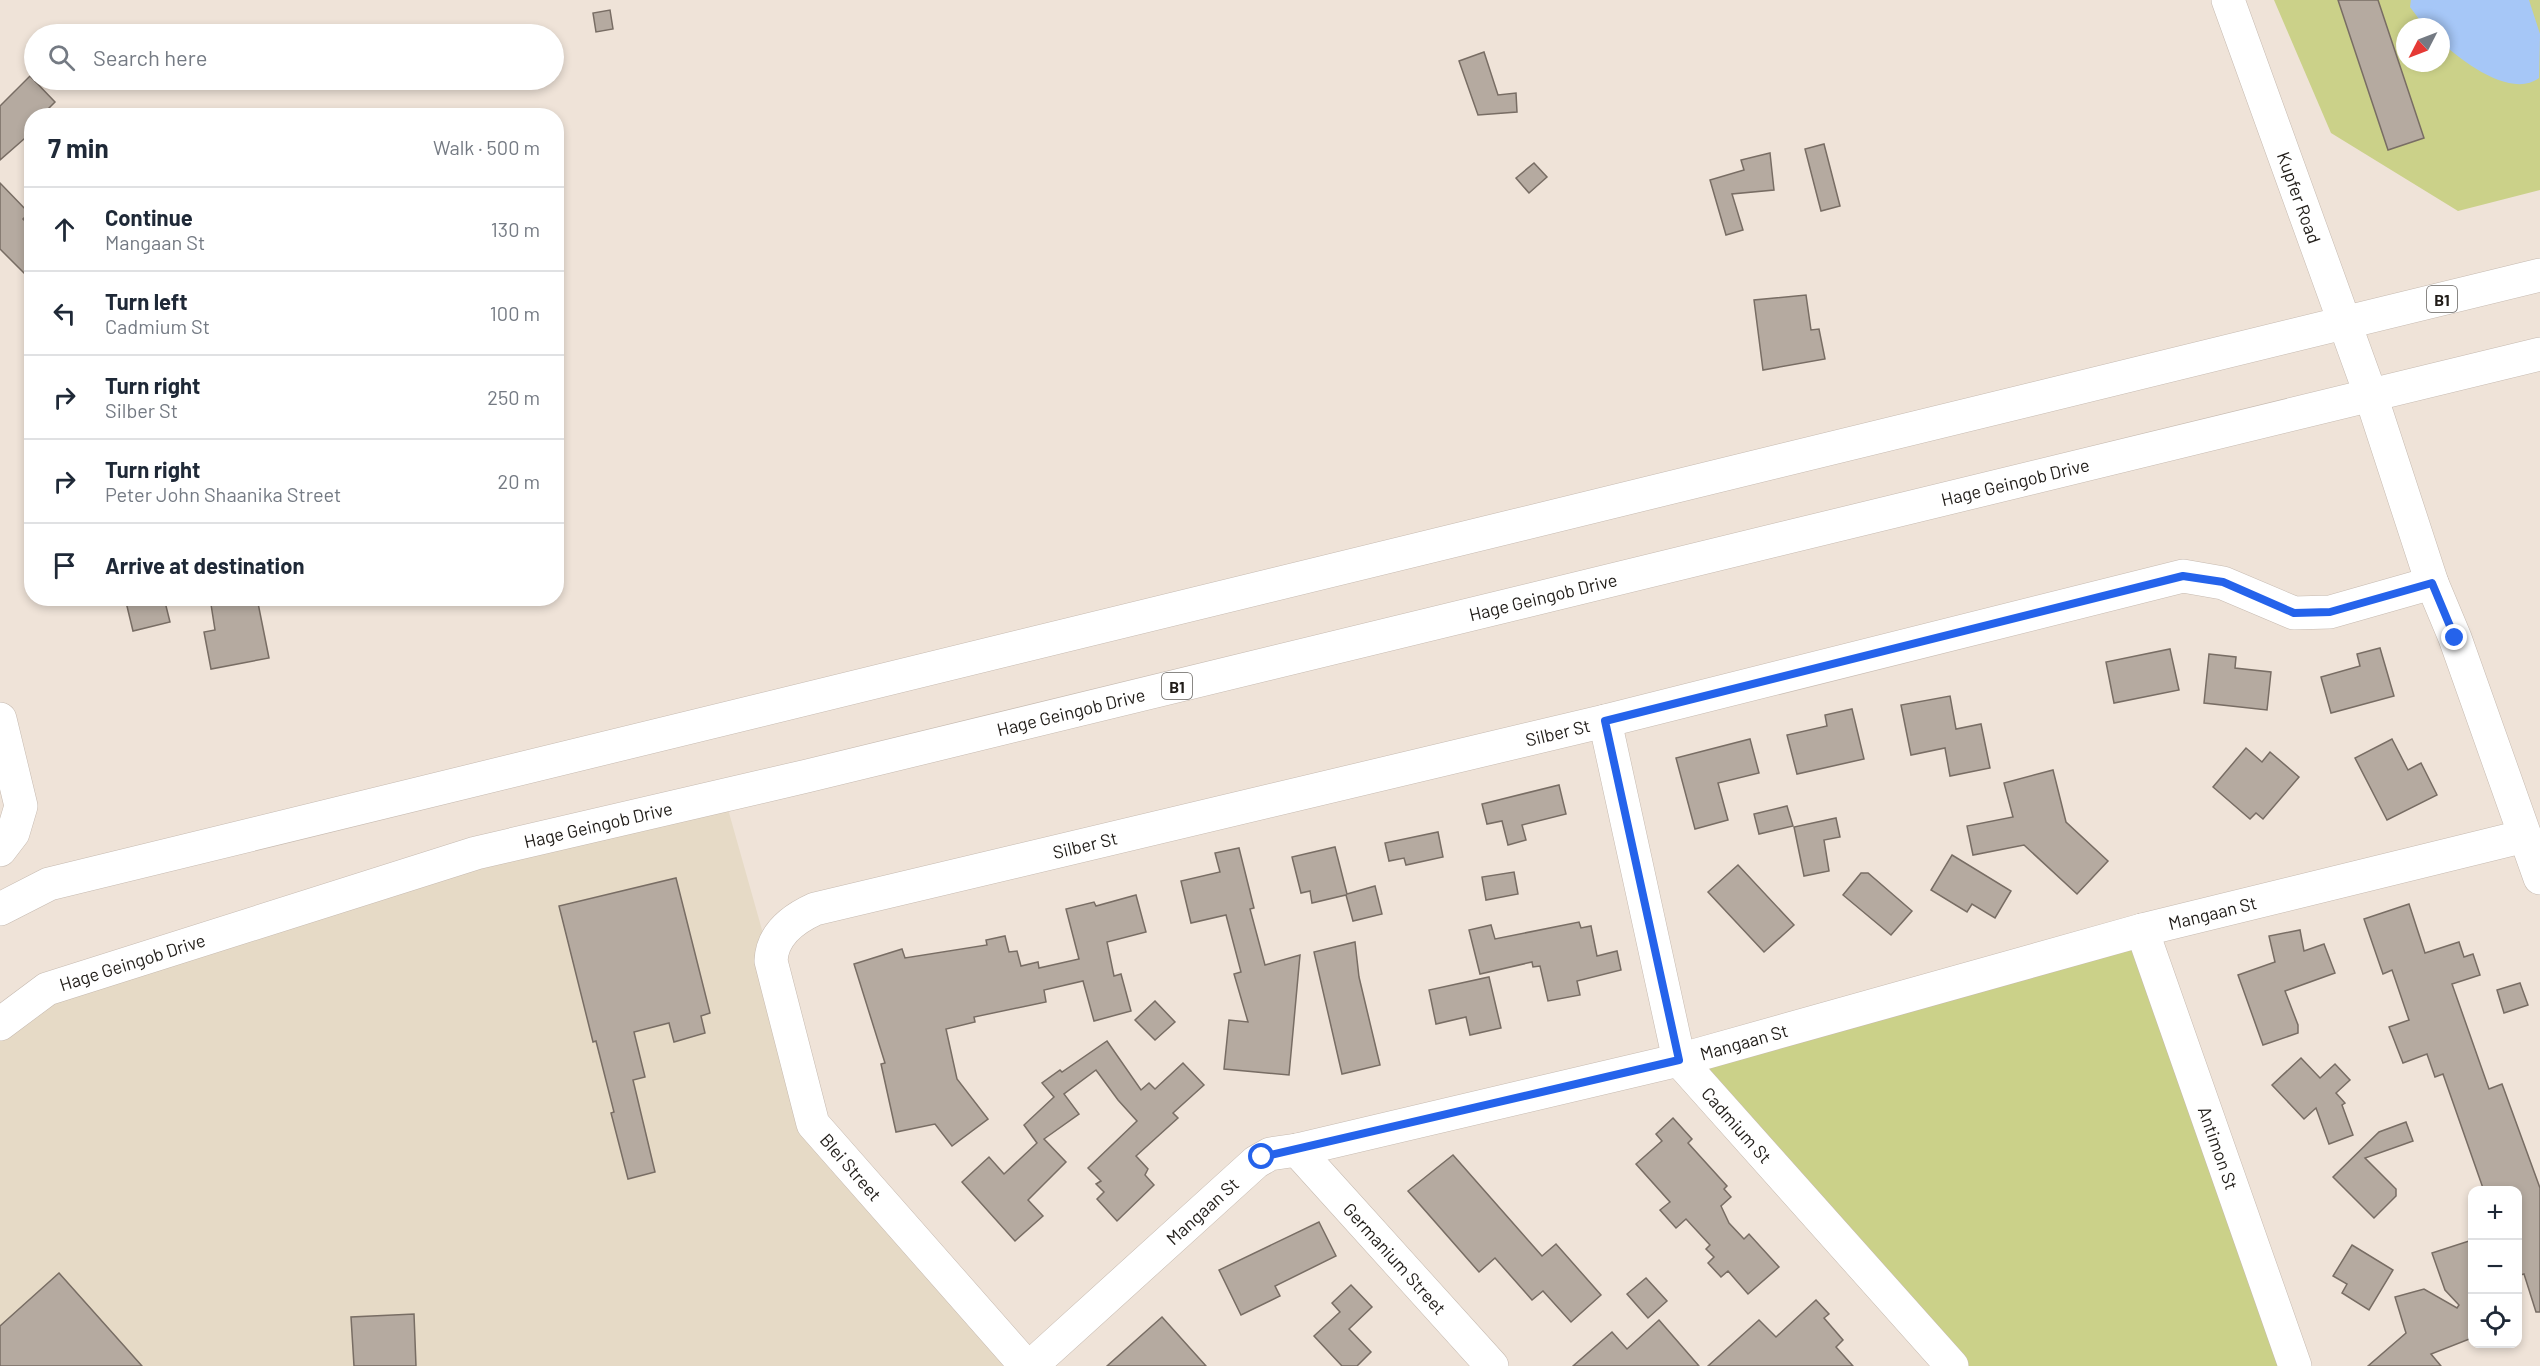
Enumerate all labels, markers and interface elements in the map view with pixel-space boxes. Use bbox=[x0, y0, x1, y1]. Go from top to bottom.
north arrow bbox=[2396, 18, 2450, 72]
search box bbox=[24, 24, 564, 90]
icon: search bbox=[45, 41, 78, 74]
text: Search here bbox=[93, 44, 207, 70]
text: 7 min bbox=[48, 132, 109, 163]
text: Walk · 500 m bbox=[433, 135, 540, 159]
street label: Kupfer Road bbox=[2273, 149, 2326, 246]
text: Continue bbox=[105, 204, 193, 230]
icon: ahead bbox=[48, 213, 81, 246]
text: 130 m bbox=[491, 217, 540, 241]
text: Mangaan St bbox=[105, 230, 205, 254]
road number: B1 bbox=[2427, 286, 2457, 312]
text: Turn left bbox=[105, 288, 188, 314]
icon: left bbox=[48, 297, 81, 330]
text: 100 m bbox=[490, 301, 540, 325]
text: Cadmium St bbox=[105, 314, 210, 338]
text: Turn right bbox=[105, 372, 200, 398]
icon: right bbox=[48, 381, 81, 414]
text: 250 m bbox=[487, 385, 540, 409]
text: Silber St bbox=[105, 398, 178, 422]
street label: Hage Geingob Drive bbox=[1939, 453, 2092, 510]
text: Turn right bbox=[105, 456, 200, 482]
icon: right bbox=[48, 465, 81, 498]
text: 20 m bbox=[497, 469, 540, 493]
text: Peter John Shaanika Street bbox=[105, 482, 341, 506]
icon: arrive bbox=[48, 549, 81, 582]
text: Arrive at destination bbox=[105, 552, 304, 578]
street label: Hage Geingob Drive bbox=[1467, 568, 1619, 625]
route end bbox=[2441, 624, 2467, 650]
road number: B1 bbox=[1162, 673, 1192, 699]
street label: Hage Geingob Drive bbox=[994, 683, 1147, 740]
street label: Silber St bbox=[1523, 714, 1592, 751]
street label: Hage Geingob Drive bbox=[522, 797, 675, 853]
street label: Silber St bbox=[1050, 826, 1119, 863]
street label: Mangaan St bbox=[2166, 891, 2259, 934]
street label: Hage Geingob Drive bbox=[57, 929, 208, 995]
street label: Mangaan St bbox=[1697, 1019, 1790, 1065]
street label: Cadmium St bbox=[1697, 1082, 1777, 1168]
street label: Antimon St bbox=[2194, 1103, 2243, 1193]
street label: Blei Street bbox=[816, 1129, 886, 1205]
route start bbox=[1248, 1143, 1274, 1169]
street label: Mangaan St bbox=[1161, 1172, 1243, 1249]
map controls bbox=[2468, 1186, 2522, 1348]
button: + bbox=[2468, 1186, 2522, 1240]
street label: Germanium Street bbox=[1339, 1198, 1451, 1319]
button: − bbox=[2468, 1240, 2522, 1294]
button: locate bbox=[2468, 1294, 2522, 1348]

